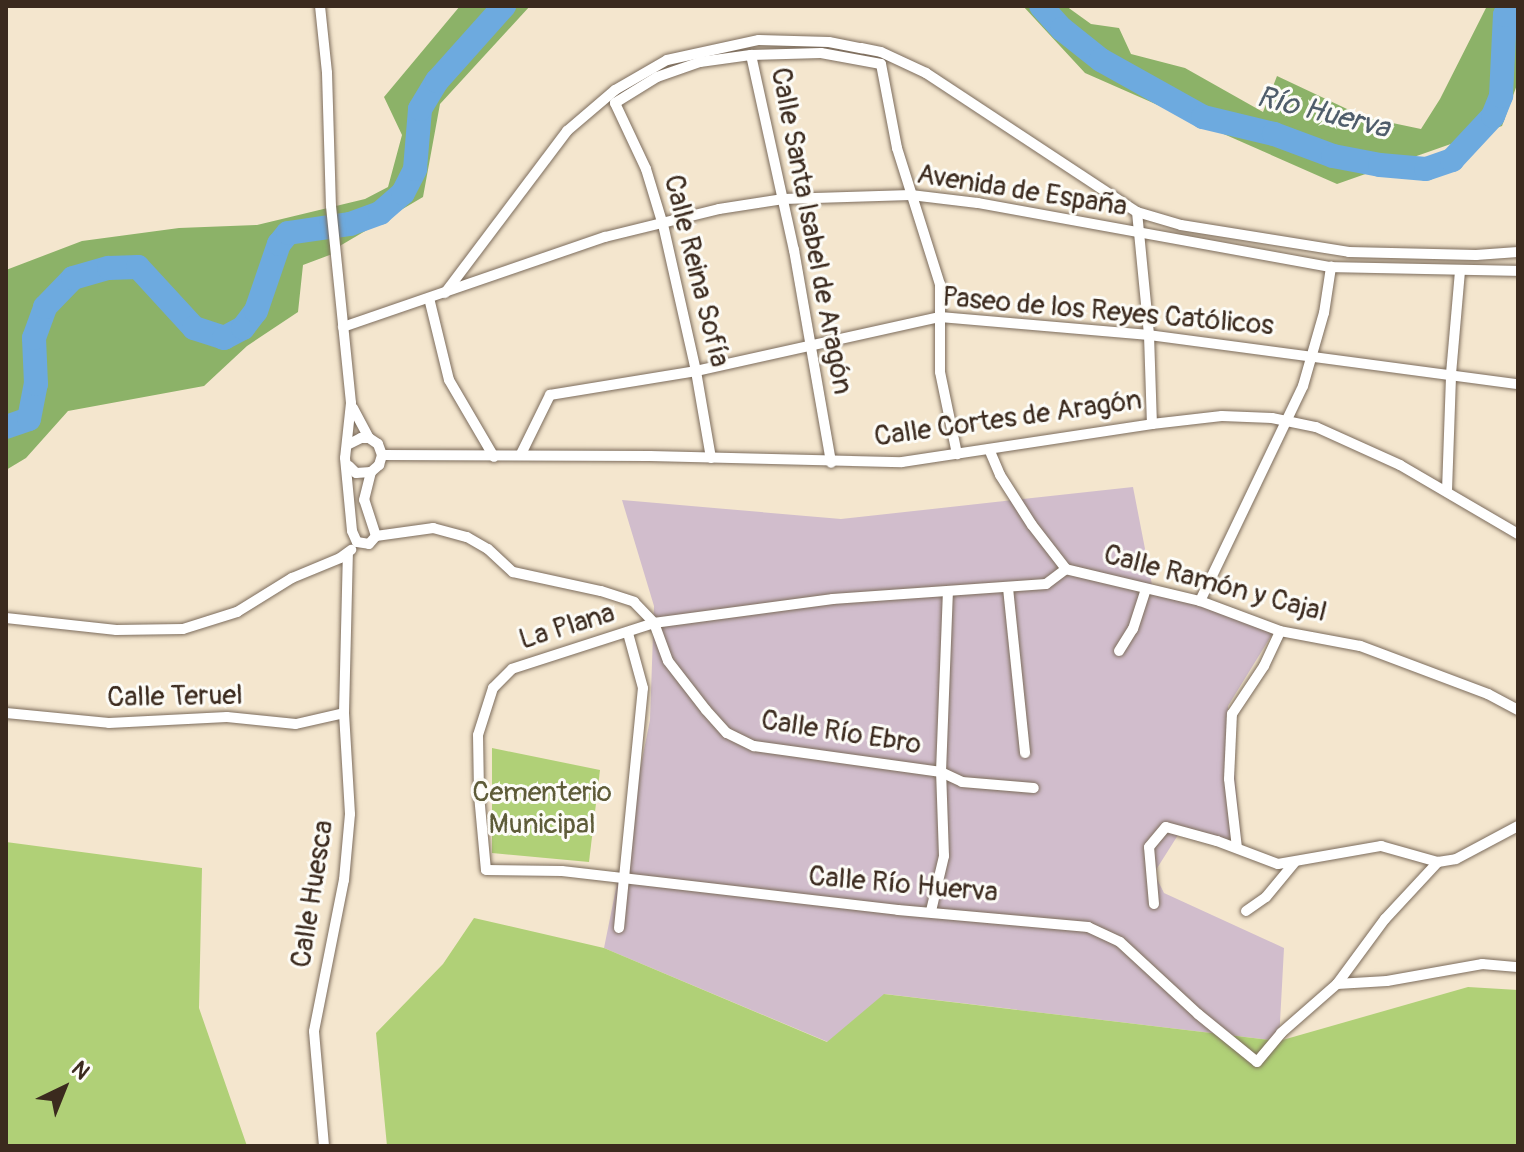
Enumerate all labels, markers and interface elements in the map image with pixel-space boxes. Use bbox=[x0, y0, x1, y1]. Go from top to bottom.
street label: Calle Santa Isabel de Aragón bbox=[763, 65, 859, 397]
water label: Río Huerva bbox=[1253, 79, 1393, 147]
street label: Avenida de España bbox=[915, 158, 1129, 224]
street label: Calle Reina Sofía bbox=[656, 171, 736, 371]
street label: Paseo de los Reyes Católicos bbox=[941, 281, 1275, 343]
street label: Calle Cortes de Aragón bbox=[872, 384, 1144, 454]
street label: Calle Ramón y Cajal bbox=[1100, 538, 1330, 630]
street label: La Plana bbox=[515, 597, 619, 657]
street label: Calle Teruel bbox=[107, 679, 243, 715]
street label: Calle Río Ebro bbox=[759, 704, 923, 762]
park label: Cementerio Municipal bbox=[472, 776, 612, 842]
street label: Calle Huesca bbox=[285, 818, 341, 970]
street label: Calle Río Huerva bbox=[807, 860, 999, 910]
north arrow bbox=[24, 1048, 104, 1128]
text: N bbox=[65, 1055, 95, 1086]

